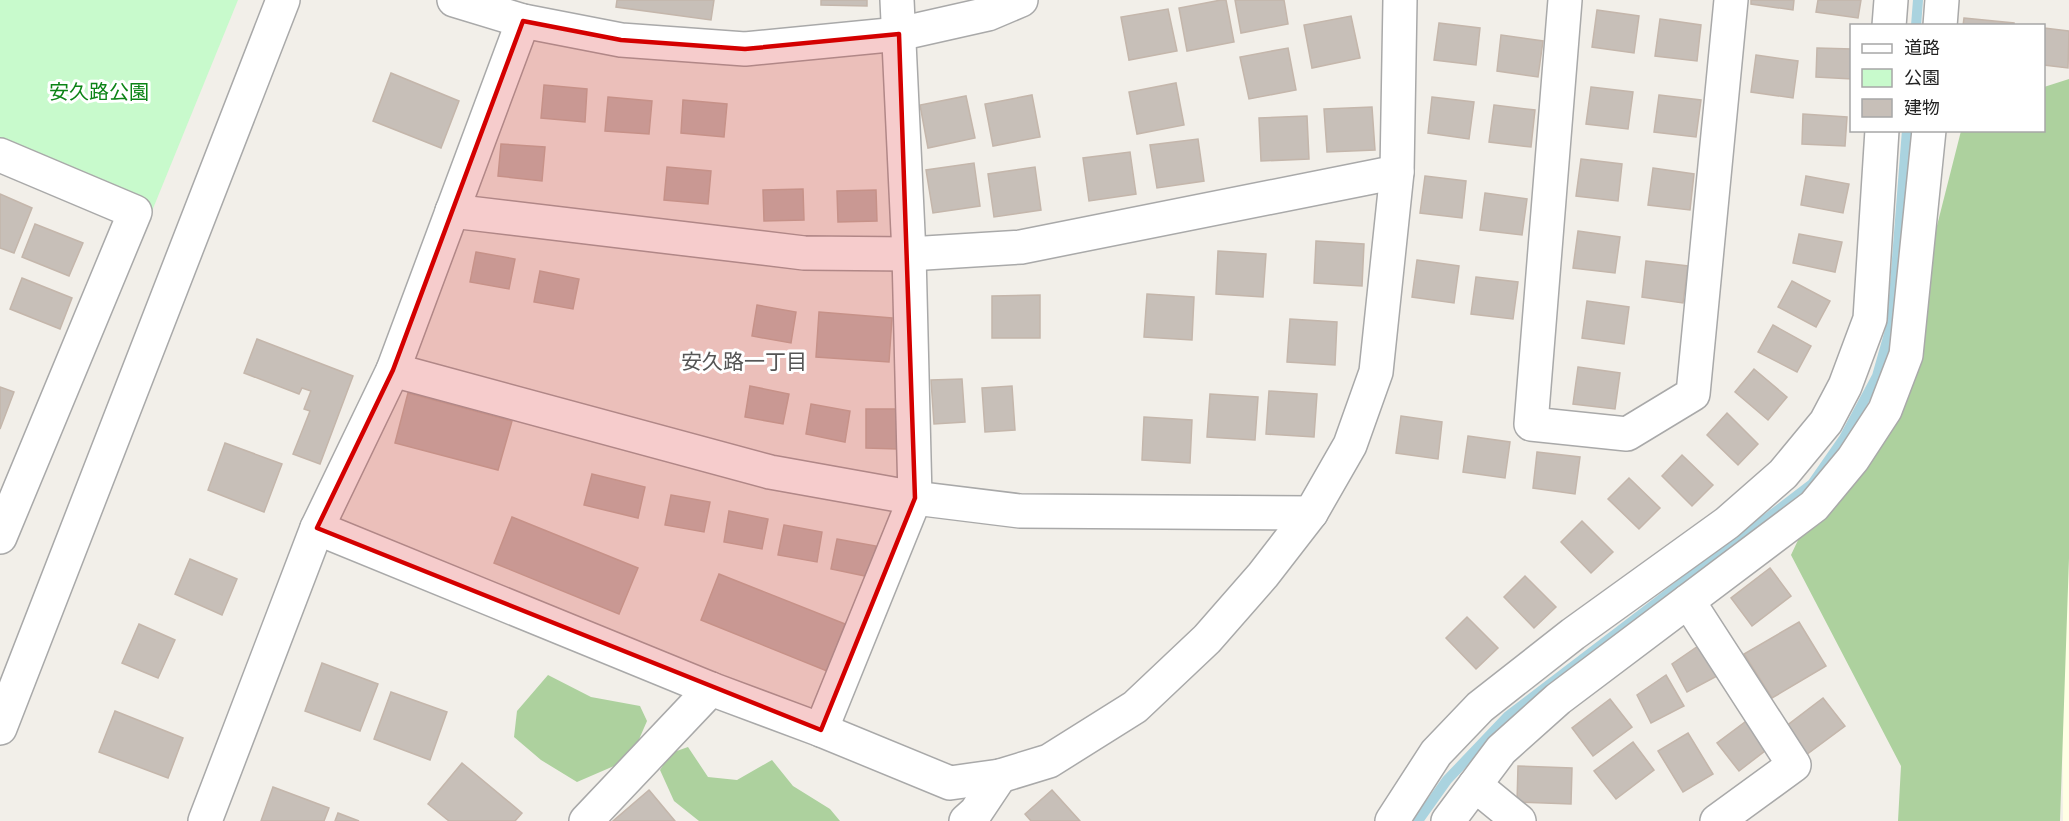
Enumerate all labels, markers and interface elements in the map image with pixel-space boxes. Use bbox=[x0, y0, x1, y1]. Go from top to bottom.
legend bbox=[1850, 24, 2045, 132]
text: 道路 bbox=[1904, 35, 1940, 60]
text: 公園 bbox=[1904, 65, 1940, 90]
park label: 安久路公園 bbox=[49, 78, 149, 106]
text: 建物 bbox=[1904, 95, 1940, 120]
district label: 安久路一丁目 bbox=[681, 347, 807, 376]

